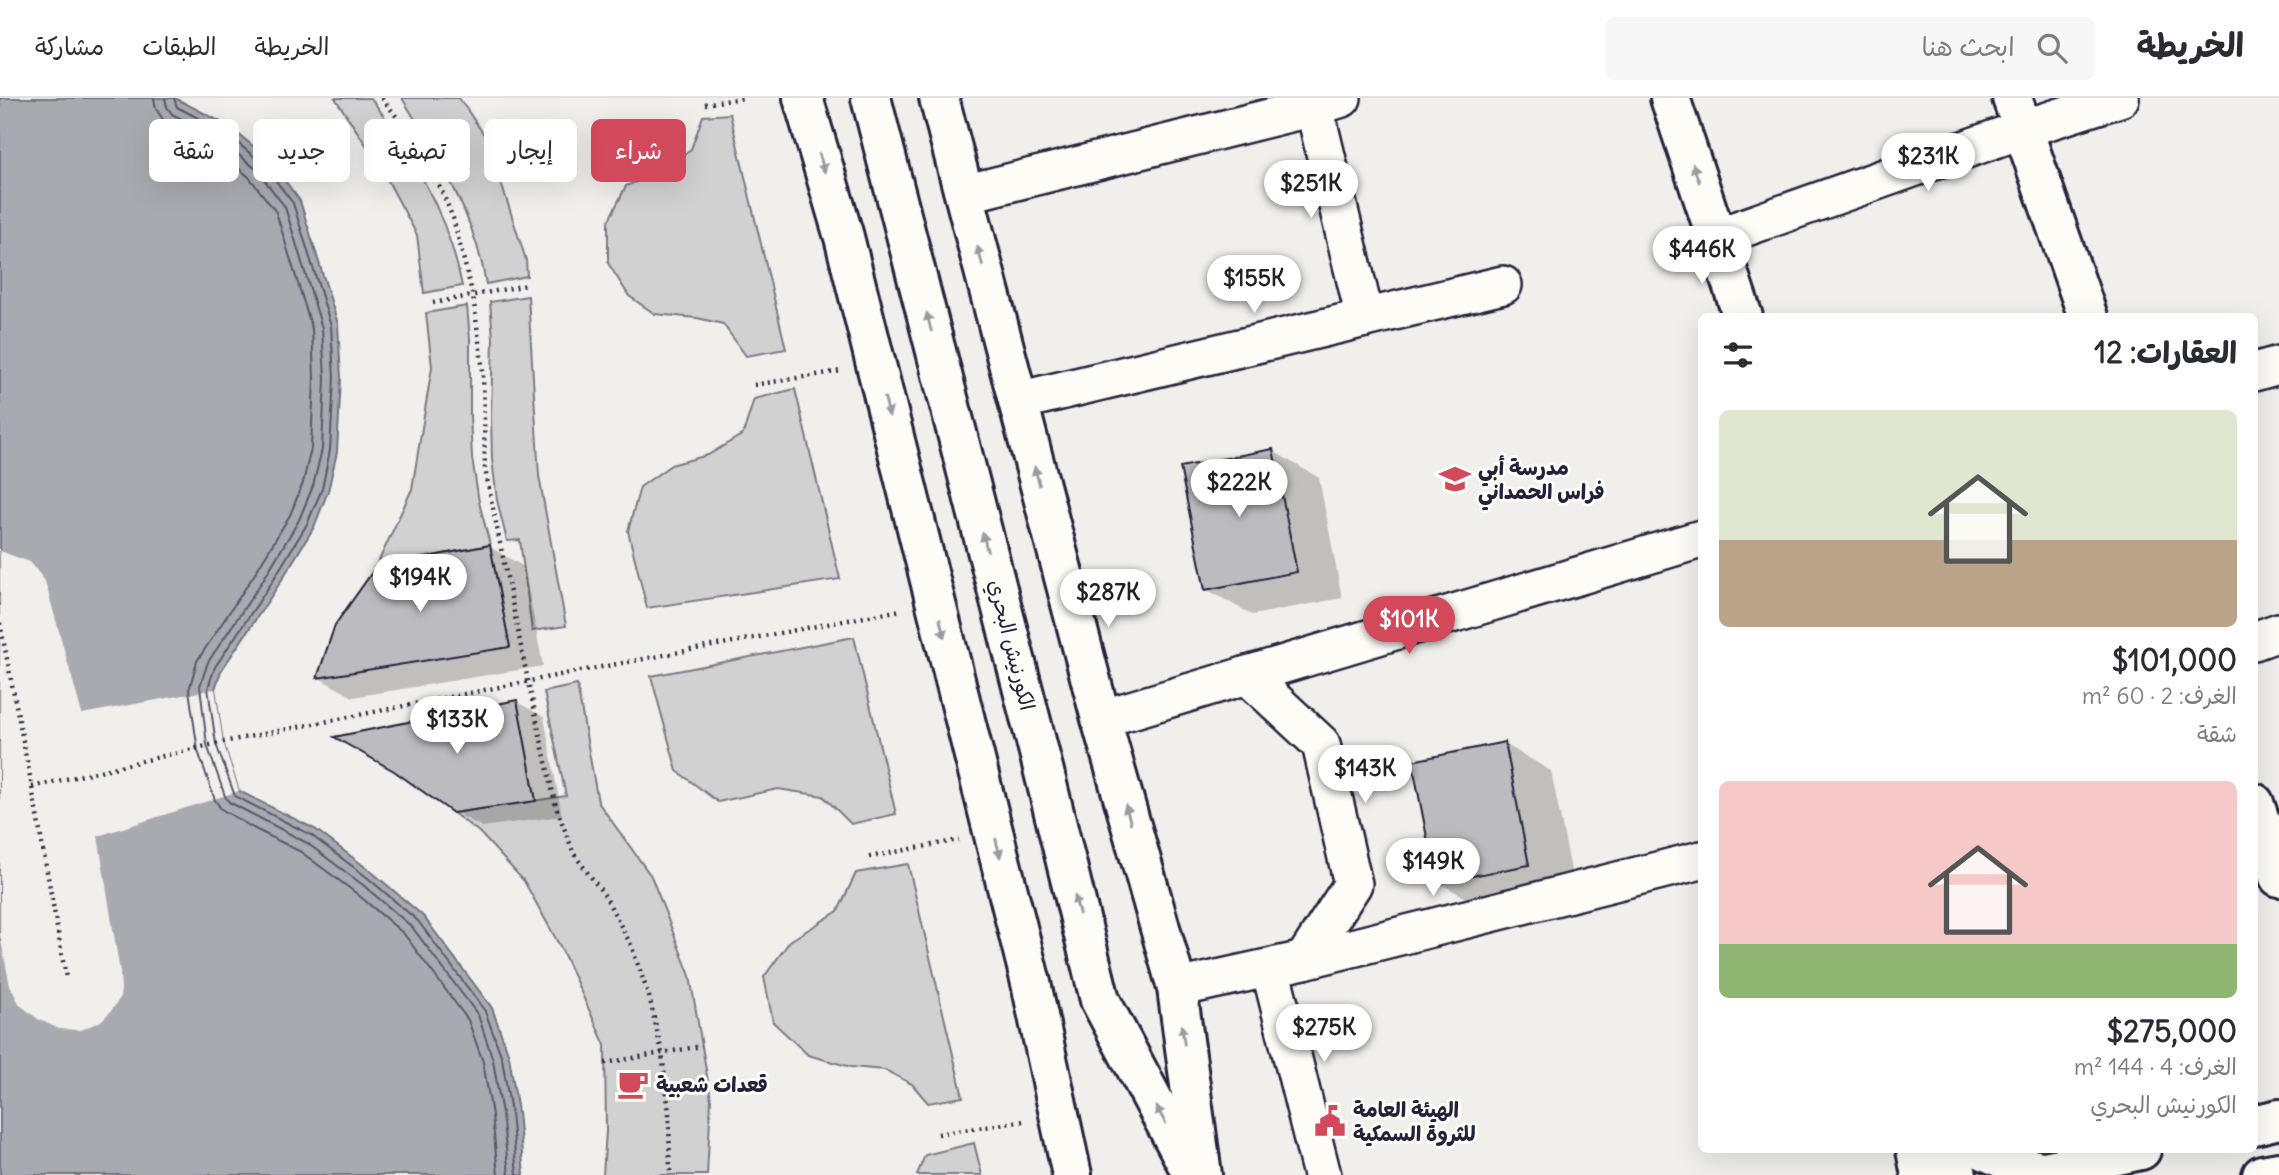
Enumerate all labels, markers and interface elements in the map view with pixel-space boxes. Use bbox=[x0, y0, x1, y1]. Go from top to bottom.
search box bbox=[1605, 17, 2095, 80]
text: الخريطة bbox=[2137, 24, 2244, 66]
icon: search bbox=[2033, 29, 2071, 67]
text: ابحث هنا bbox=[1921, 30, 2015, 63]
text: مشاركة bbox=[35, 31, 104, 61]
text: الطبقات bbox=[142, 31, 217, 61]
text: الخريطة bbox=[255, 31, 329, 61]
chip: شقة bbox=[149, 119, 239, 182]
chip: جديد bbox=[253, 119, 350, 182]
chip: تصفية bbox=[364, 119, 470, 182]
chip: إيجار bbox=[484, 119, 577, 182]
chip: شراء bbox=[591, 119, 686, 182]
pin: $231K bbox=[1879, 134, 1977, 193]
text: $231K bbox=[1897, 141, 1959, 170]
one-way arrow bbox=[818, 153, 828, 174]
pin: $251K bbox=[1262, 160, 1360, 220]
one-way arrow bbox=[1690, 162, 1701, 183]
text: $251K bbox=[1280, 168, 1342, 197]
pin: $446K bbox=[1653, 226, 1751, 286]
text: $446K bbox=[1669, 234, 1735, 263]
one-way arrow bbox=[974, 245, 985, 267]
pin: $155K bbox=[1205, 256, 1303, 315]
text: $155K bbox=[1223, 263, 1285, 292]
one-way arrow bbox=[923, 311, 934, 333]
text: العقارات: 12 bbox=[2094, 333, 2237, 371]
icon: filters bbox=[1719, 336, 1757, 374]
one-way arrow bbox=[882, 396, 893, 418]
place label: مدرسة أبي فراس الحمداني bbox=[1478, 454, 1605, 511]
icon: home bbox=[1915, 456, 2041, 582]
pin: $222K bbox=[1190, 460, 1288, 519]
school or university icon: مدرسة أبي فراس الحمداني bbox=[1438, 462, 1472, 496]
one-way arrow bbox=[1031, 465, 1042, 487]
text: $222K bbox=[1207, 467, 1271, 496]
one-way arrow bbox=[979, 531, 990, 553]
pin: $194K bbox=[371, 554, 469, 614]
text: $194K bbox=[389, 562, 451, 591]
pin: $287K bbox=[1059, 570, 1157, 629]
street label: الكورنيش البحري bbox=[981, 577, 1041, 714]
text: $287K bbox=[1076, 577, 1140, 606]
pin: $101K bbox=[1360, 596, 1458, 656]
text: $101K bbox=[1379, 604, 1439, 633]
one-way arrow bbox=[937, 617, 948, 639]
text: $101,000 bbox=[2112, 641, 2237, 679]
text: الغرف: 2 · 60 m² bbox=[2082, 681, 2237, 710]
pin: $133K bbox=[408, 696, 506, 756]
text: $133K bbox=[426, 704, 488, 733]
text: شقة bbox=[2197, 719, 2237, 748]
pin: $143K bbox=[1316, 746, 1414, 805]
text: $143K bbox=[1334, 753, 1396, 782]
one-way arrow bbox=[1122, 803, 1132, 824]
icon: home bbox=[1915, 827, 2041, 953]
one-way arrow bbox=[992, 837, 1003, 859]
pin: $149K bbox=[1384, 838, 1482, 898]
text: $149K bbox=[1402, 846, 1464, 875]
one-way arrow bbox=[1071, 894, 1082, 916]
pin: $275K bbox=[1275, 1004, 1373, 1064]
text: $275K bbox=[1292, 1012, 1356, 1041]
text: $275,000 bbox=[2106, 1012, 2237, 1050]
one-way arrow bbox=[1177, 1023, 1188, 1045]
text: الغرف: 4 · 144 m² bbox=[2074, 1052, 2237, 1081]
cafe icon: قعدات شعبية bbox=[616, 1067, 650, 1101]
place label: قعدات شعبية bbox=[656, 1071, 768, 1098]
text: الكورنيش البحري bbox=[2090, 1090, 2237, 1119]
place label: الهيئة العامة للثروة السمكية bbox=[1353, 1096, 1476, 1147]
public building icon: الهيئة العامة للثروة السمكية bbox=[1313, 1104, 1347, 1138]
one-way arrow bbox=[1155, 1105, 1167, 1125]

